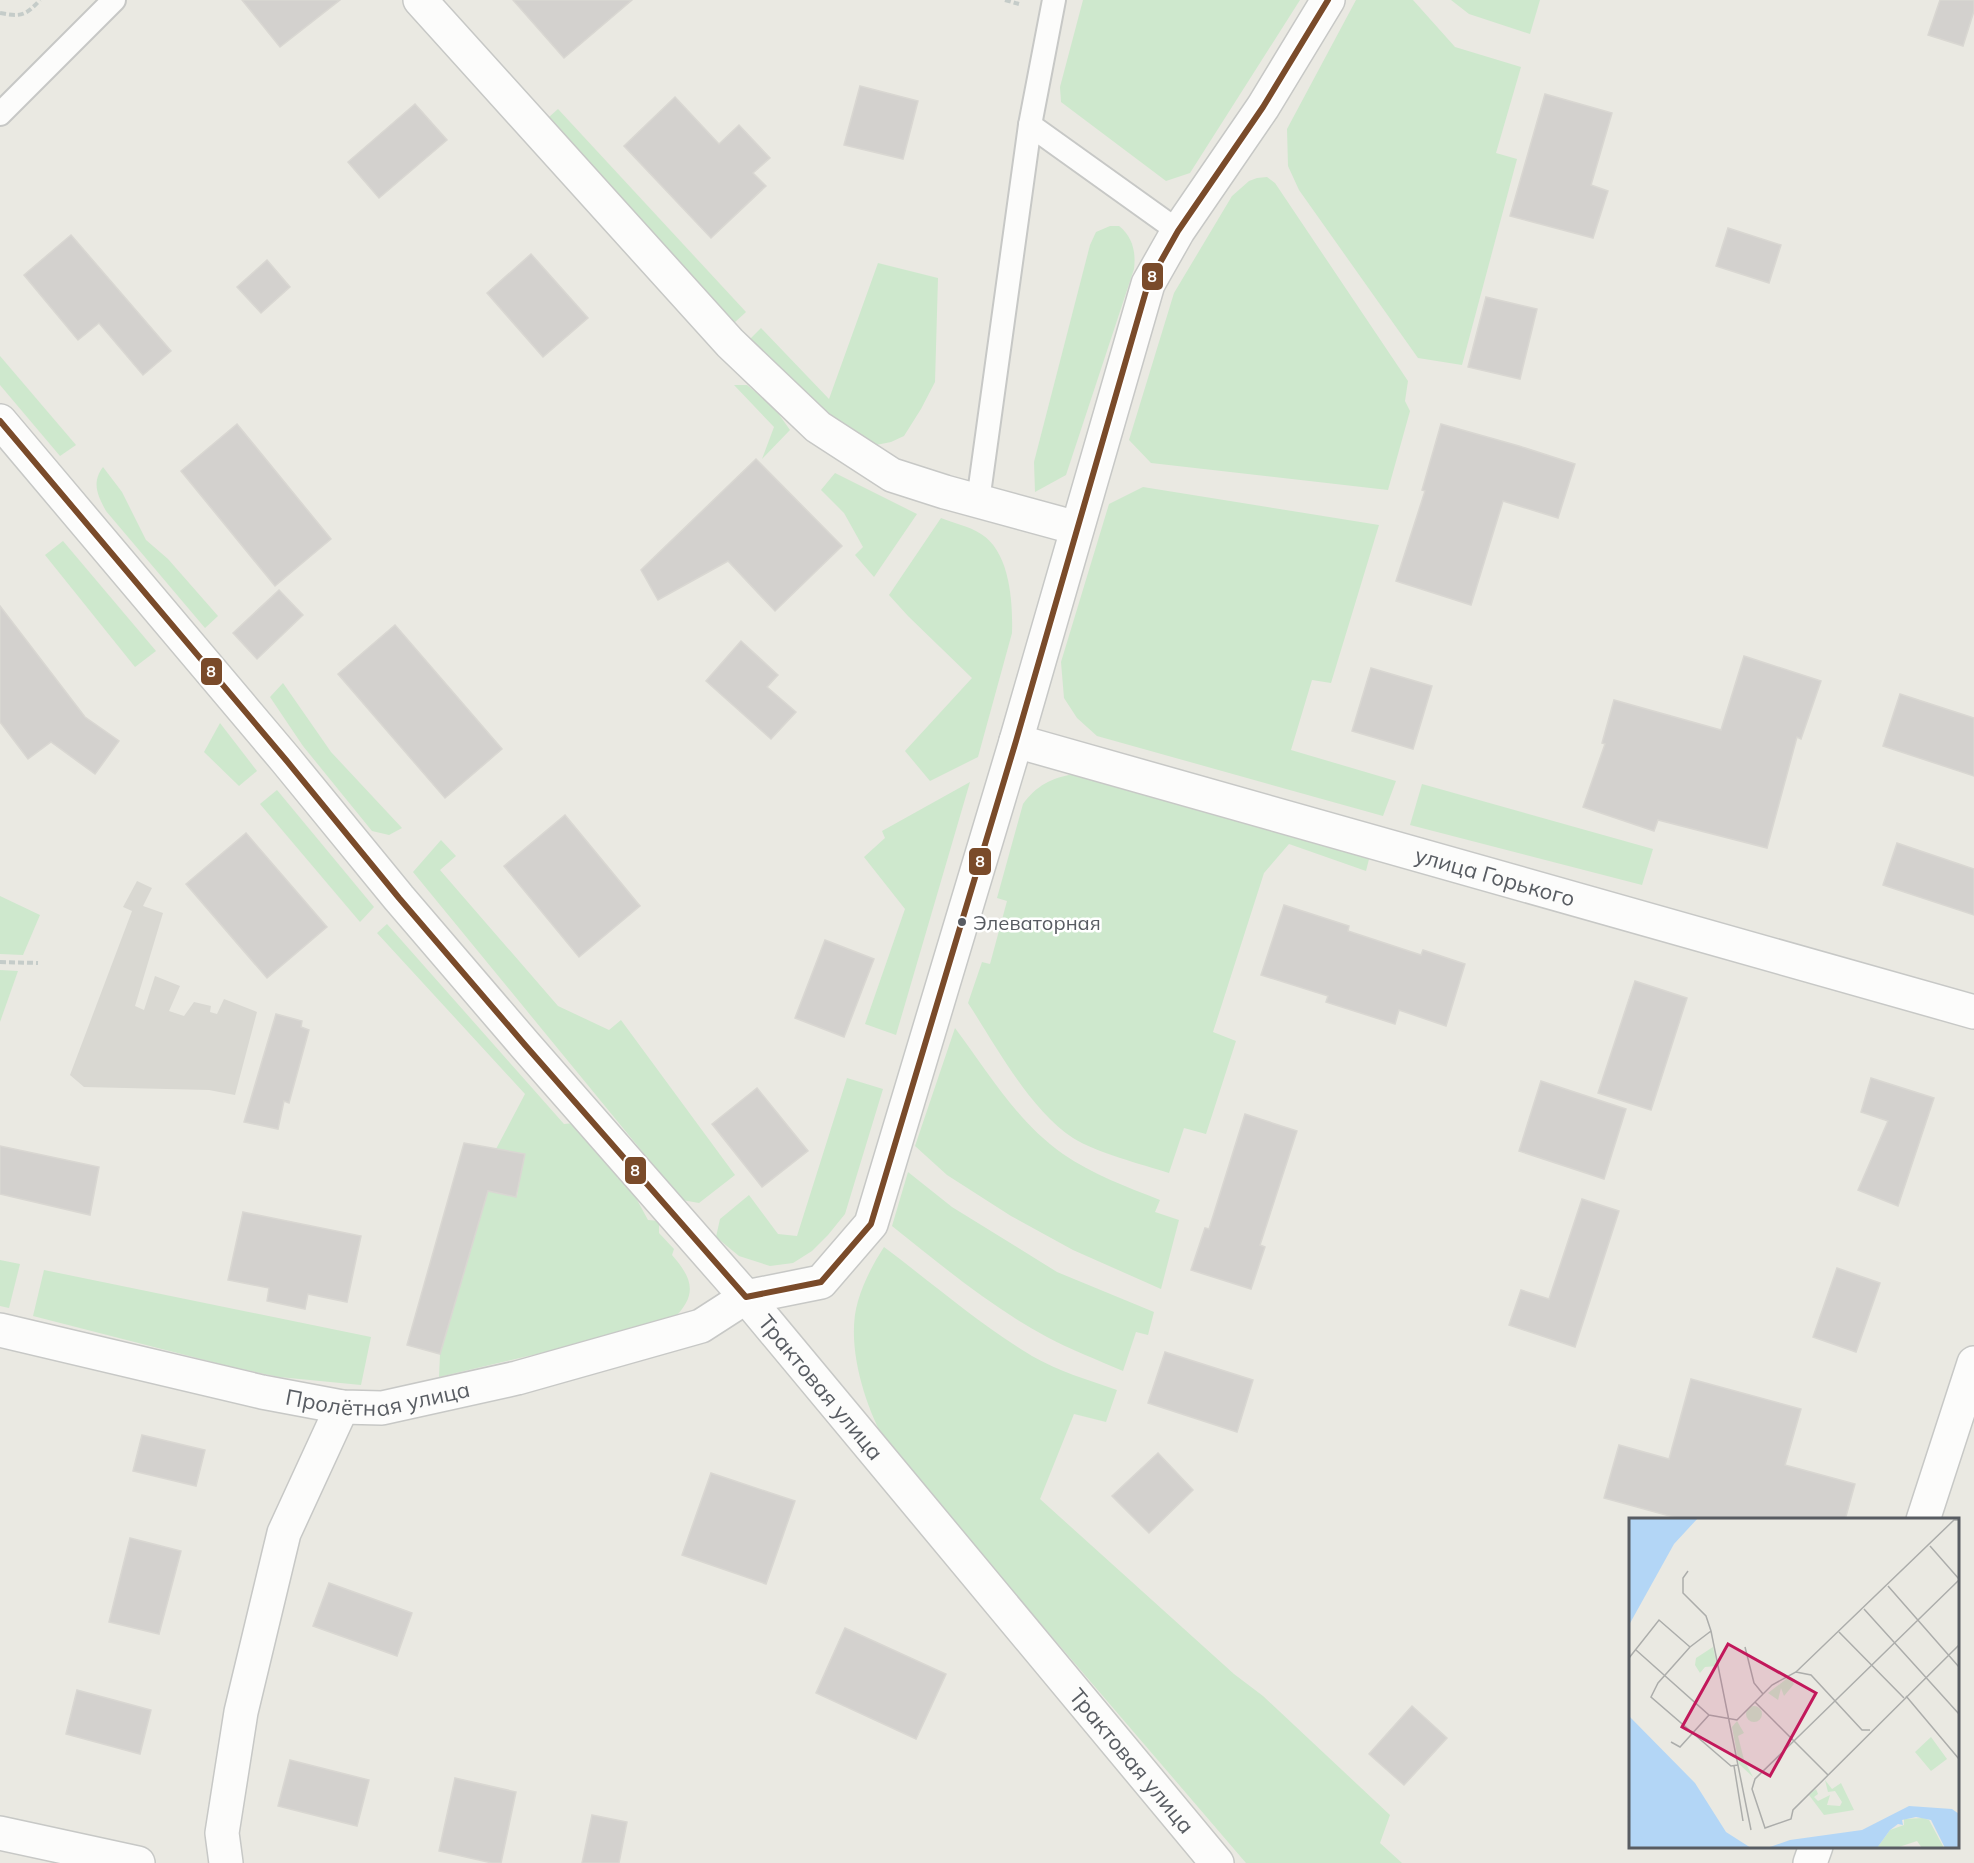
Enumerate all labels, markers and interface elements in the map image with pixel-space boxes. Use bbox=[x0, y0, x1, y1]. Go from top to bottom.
line badge: 8 bbox=[1141, 262, 1164, 291]
text: 8 bbox=[1147, 266, 1157, 286]
line badge: 8 bbox=[200, 657, 223, 686]
text: 8 bbox=[206, 661, 216, 681]
street label: улица Горького bbox=[1412, 841, 1578, 912]
line badge: 8 bbox=[968, 847, 992, 876]
text: 8 bbox=[975, 851, 985, 871]
place label: Элеваторная bbox=[973, 910, 1101, 935]
marker: Элеваторная bbox=[956, 916, 968, 928]
line badge: 8 bbox=[624, 1156, 647, 1185]
text: 8 bbox=[630, 1160, 640, 1180]
street label: Трактовая улица bbox=[752, 1309, 890, 1466]
street label: Пролётная улица bbox=[284, 1375, 473, 1423]
inset map bbox=[1629, 1518, 1959, 1848]
street label: Трактовая улица bbox=[1063, 1682, 1200, 1839]

